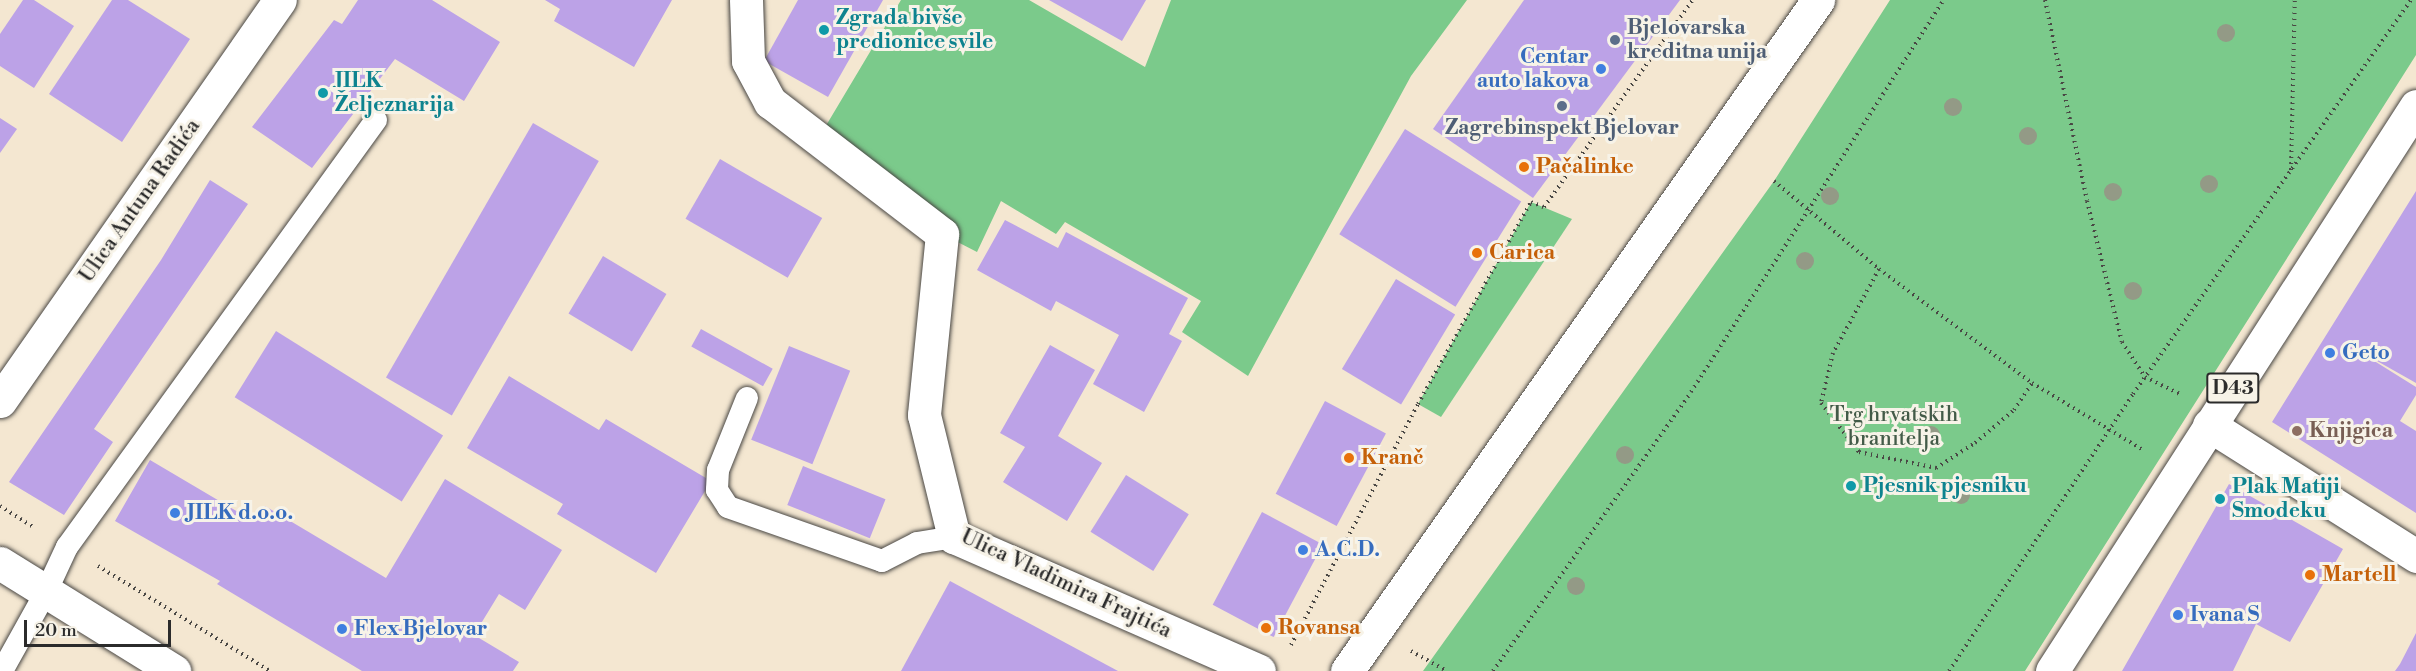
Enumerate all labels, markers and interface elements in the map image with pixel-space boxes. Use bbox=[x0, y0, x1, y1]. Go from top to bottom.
place label: Zgrada bivše predionice svile bbox=[836, 5, 993, 55]
place label: Bjelovarska kreditna unija bbox=[1627, 15, 1767, 65]
marker: Zgrada bivše predionice svile bbox=[817, 23, 831, 37]
marker: Bjelovarska kreditna unija bbox=[1608, 33, 1622, 47]
place label: Centar auto lakova bbox=[1477, 44, 1589, 94]
marker: Centar auto lakova bbox=[1594, 62, 1608, 76]
place label: JILK Željeznarija bbox=[335, 68, 454, 118]
marker: JILK Željeznarija bbox=[316, 86, 330, 100]
marker: Zagrebinspekt Bjelovar bbox=[1555, 99, 1569, 113]
street label: Ulica Antuna Radića bbox=[74, 114, 206, 288]
place label: Zagrebinspekt Bjelovar bbox=[1445, 115, 1679, 141]
place label: Pačalinke bbox=[1536, 154, 1634, 180]
marker: Pačalinke bbox=[1517, 160, 1531, 174]
place label: Carica bbox=[1489, 240, 1555, 266]
marker: Carica bbox=[1470, 246, 1484, 260]
place label: Geto bbox=[2342, 340, 2390, 366]
marker: Geto bbox=[2323, 346, 2337, 360]
road number: D43 bbox=[2206, 371, 2260, 405]
park label: Trg hrvatskih branitelja bbox=[1830, 402, 1958, 452]
place label: Knjigica bbox=[2309, 418, 2393, 444]
marker: Knjigica bbox=[2290, 424, 2304, 438]
place label: Kranč bbox=[1361, 445, 1424, 471]
marker: Kranč bbox=[1342, 451, 1356, 465]
place label: Pjesnik pjesniku bbox=[1863, 473, 2027, 499]
place label: Plak Matiji Smodeku bbox=[2232, 474, 2340, 524]
marker: Pjesnik pjesniku bbox=[1844, 479, 1858, 493]
marker: Plak Matiji Smodeku bbox=[2213, 492, 2227, 506]
place label: JILK d.o.o. bbox=[187, 500, 293, 526]
marker: JILK d.o.o. bbox=[168, 506, 182, 520]
street label: Ulica Vladimira Frajtića bbox=[957, 524, 1175, 644]
place label: A.C.D. bbox=[1315, 537, 1380, 563]
marker: A.C.D. bbox=[1296, 543, 1310, 557]
place label: Martell bbox=[2322, 562, 2396, 588]
marker: Martell bbox=[2303, 568, 2317, 582]
place label: Ivana S bbox=[2190, 602, 2259, 628]
scale bar bbox=[27, 608, 174, 646]
marker: Ivana S bbox=[2171, 608, 2185, 622]
place label: Rovansa bbox=[1278, 615, 1360, 641]
place label: Flex Bjelovar bbox=[354, 616, 487, 642]
text: 20 m bbox=[35, 619, 77, 642]
marker: Rovansa bbox=[1259, 621, 1273, 635]
marker: Flex Bjelovar bbox=[335, 622, 349, 636]

